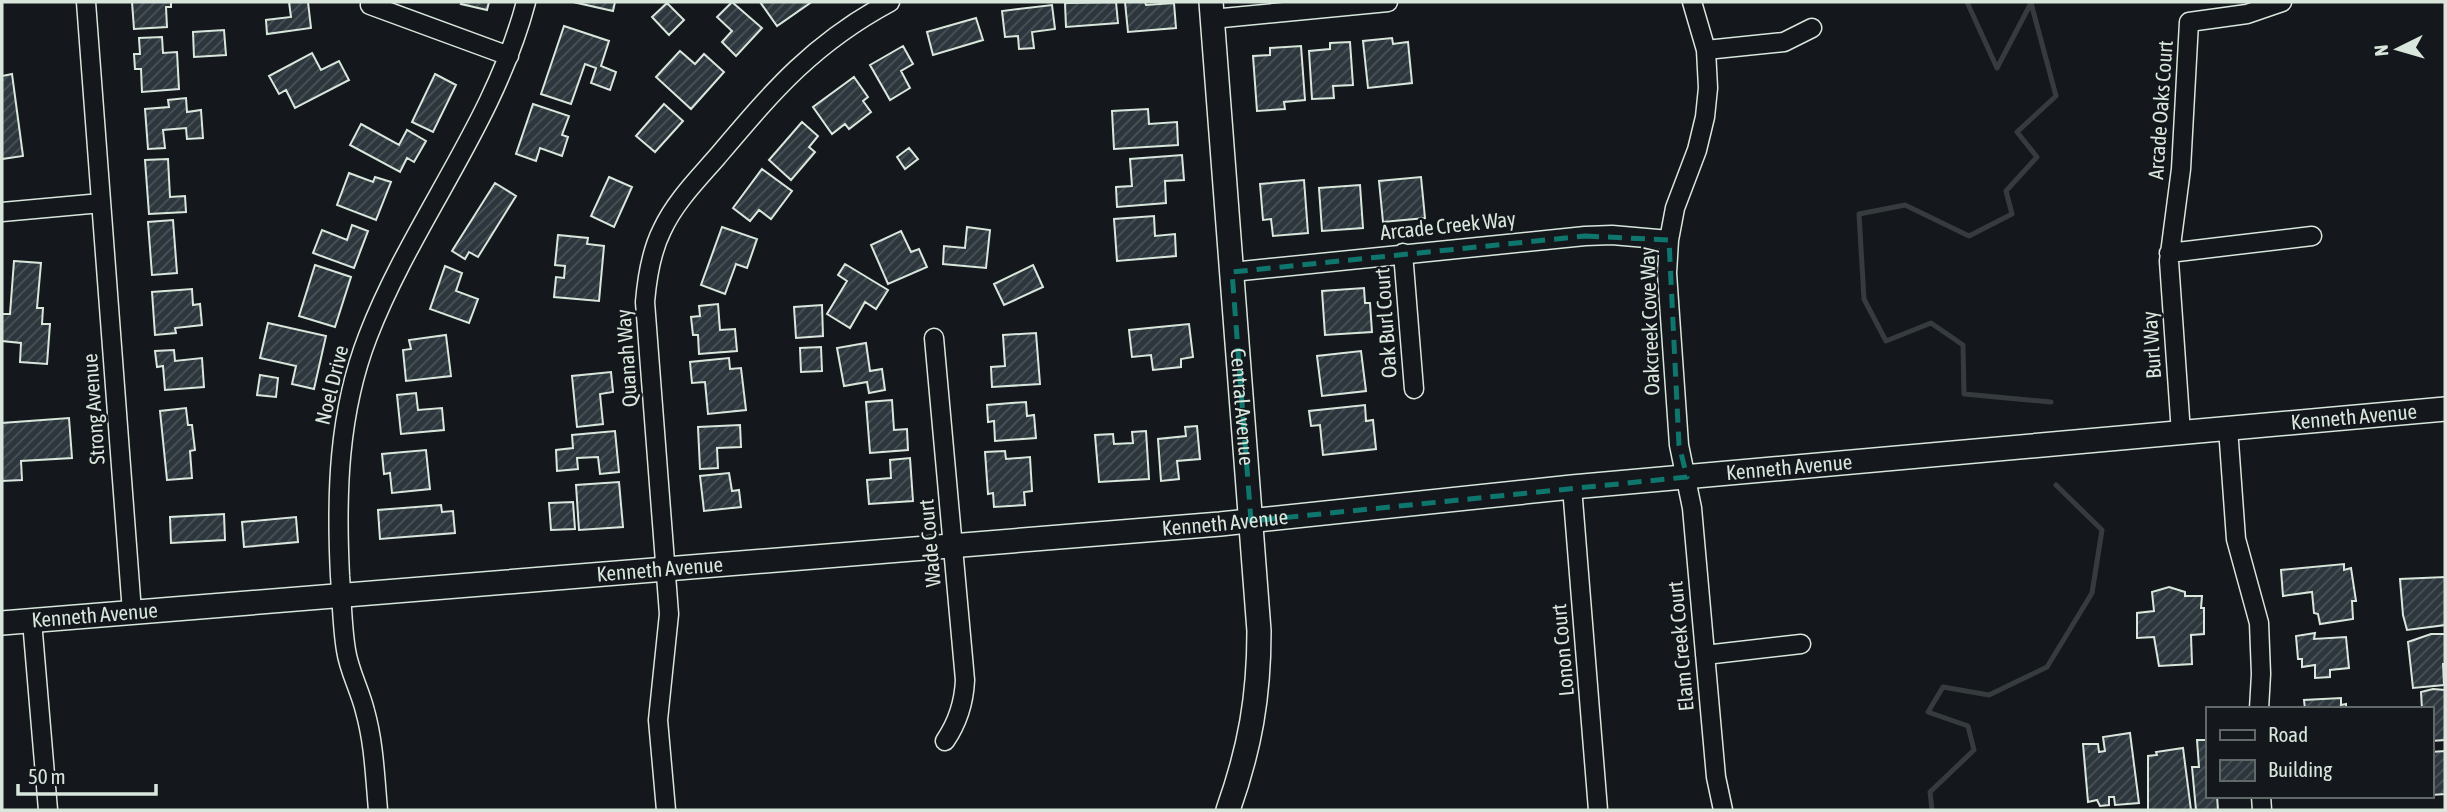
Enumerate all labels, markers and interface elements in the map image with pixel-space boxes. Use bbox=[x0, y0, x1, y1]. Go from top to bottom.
north arrow bbox=[2363, 14, 2433, 84]
street label: Arcade Oaks Court bbox=[2143, 40, 2177, 180]
text: N bbox=[2370, 44, 2393, 57]
street label: Arcade Creek Way bbox=[1379, 206, 1517, 244]
street label: Oakcreek Cove Way bbox=[1634, 246, 1664, 396]
street label: Oak Burl Court bbox=[1369, 267, 1401, 379]
street label: Quanah Way bbox=[611, 308, 641, 408]
street label: Burl Way bbox=[2137, 310, 2165, 380]
street label: Noel Drive bbox=[310, 343, 352, 427]
street label: Central Avenue bbox=[1226, 347, 1259, 466]
street label: Strong Avenue bbox=[77, 353, 109, 465]
street label: Kenneth Avenue bbox=[2290, 399, 2418, 434]
street label: Kenneth Avenue bbox=[1725, 449, 1853, 484]
street label: Wade Court bbox=[913, 498, 945, 588]
street label: Kenneth Avenue bbox=[1161, 504, 1289, 540]
street label: Kenneth Avenue bbox=[596, 551, 724, 586]
street label: Elam Creek Court bbox=[1662, 580, 1698, 712]
street label: Kenneth Avenue bbox=[31, 597, 159, 632]
street label: Lonon Court bbox=[1546, 603, 1578, 697]
legend bbox=[2206, 707, 2433, 798]
text: Road bbox=[2268, 722, 2308, 746]
scale bar bbox=[18, 752, 156, 796]
text: Building bbox=[2268, 757, 2332, 781]
text: 50 m bbox=[28, 764, 66, 788]

